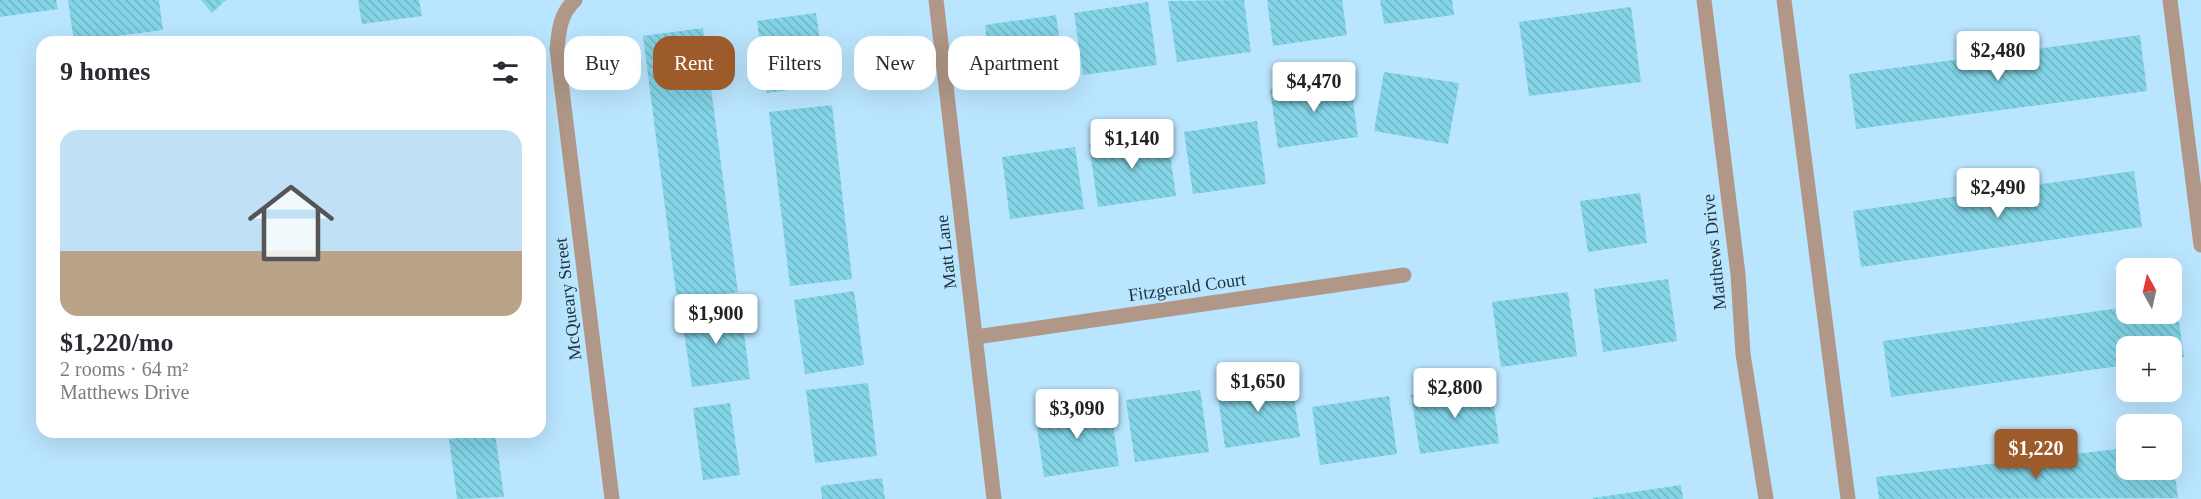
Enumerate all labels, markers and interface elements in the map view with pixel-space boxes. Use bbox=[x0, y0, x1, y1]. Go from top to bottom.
pin: $2,480 bbox=[1949, 31, 2047, 82]
chip: Buy bbox=[564, 36, 641, 90]
chip: Rent bbox=[653, 36, 735, 90]
chip: Filters bbox=[747, 36, 842, 90]
chip: New bbox=[854, 36, 936, 90]
chip: Apartment bbox=[948, 36, 1080, 90]
text: $2,480 bbox=[1971, 39, 2026, 61]
icon: filters bbox=[489, 56, 522, 89]
text: 9 homes bbox=[60, 57, 150, 86]
pin: $4,470 bbox=[1265, 62, 1363, 113]
text: $4,470 bbox=[1287, 70, 1342, 92]
pin: $1,140 bbox=[1083, 119, 1181, 170]
text: $1,140 bbox=[1105, 127, 1160, 149]
pin: $2,490 bbox=[1949, 168, 2047, 219]
icon: home bbox=[237, 169, 345, 277]
text: $2,490 bbox=[1971, 176, 2026, 198]
street label: Matthews Drive bbox=[1698, 193, 1730, 311]
street label: Matt Lane bbox=[932, 214, 960, 290]
street label: McQueary Street bbox=[551, 237, 585, 361]
north arrow bbox=[2116, 258, 2182, 324]
map controls bbox=[2116, 258, 2182, 480]
street label: Fitzgerald Court bbox=[1127, 269, 1247, 305]
pin: $1,900 bbox=[667, 294, 765, 345]
text: $1,900 bbox=[689, 302, 744, 324]
text: $1,220/mo bbox=[60, 328, 173, 357]
button: + bbox=[2116, 336, 2182, 402]
text: 2 rooms · 64 m² bbox=[60, 358, 188, 380]
pin: $1,650 bbox=[1209, 362, 1307, 413]
pin: $2,800 bbox=[1406, 368, 1504, 419]
text: $1,650 bbox=[1231, 370, 1286, 392]
text: $2,800 bbox=[1428, 376, 1483, 398]
text: Matthews Drive bbox=[60, 381, 189, 403]
pin: $3,090 bbox=[1028, 389, 1126, 440]
text: $3,090 bbox=[1050, 397, 1105, 419]
button: − bbox=[2116, 414, 2182, 480]
pin: $1,220 bbox=[1987, 429, 2085, 480]
text: $1,220 bbox=[2009, 437, 2064, 459]

